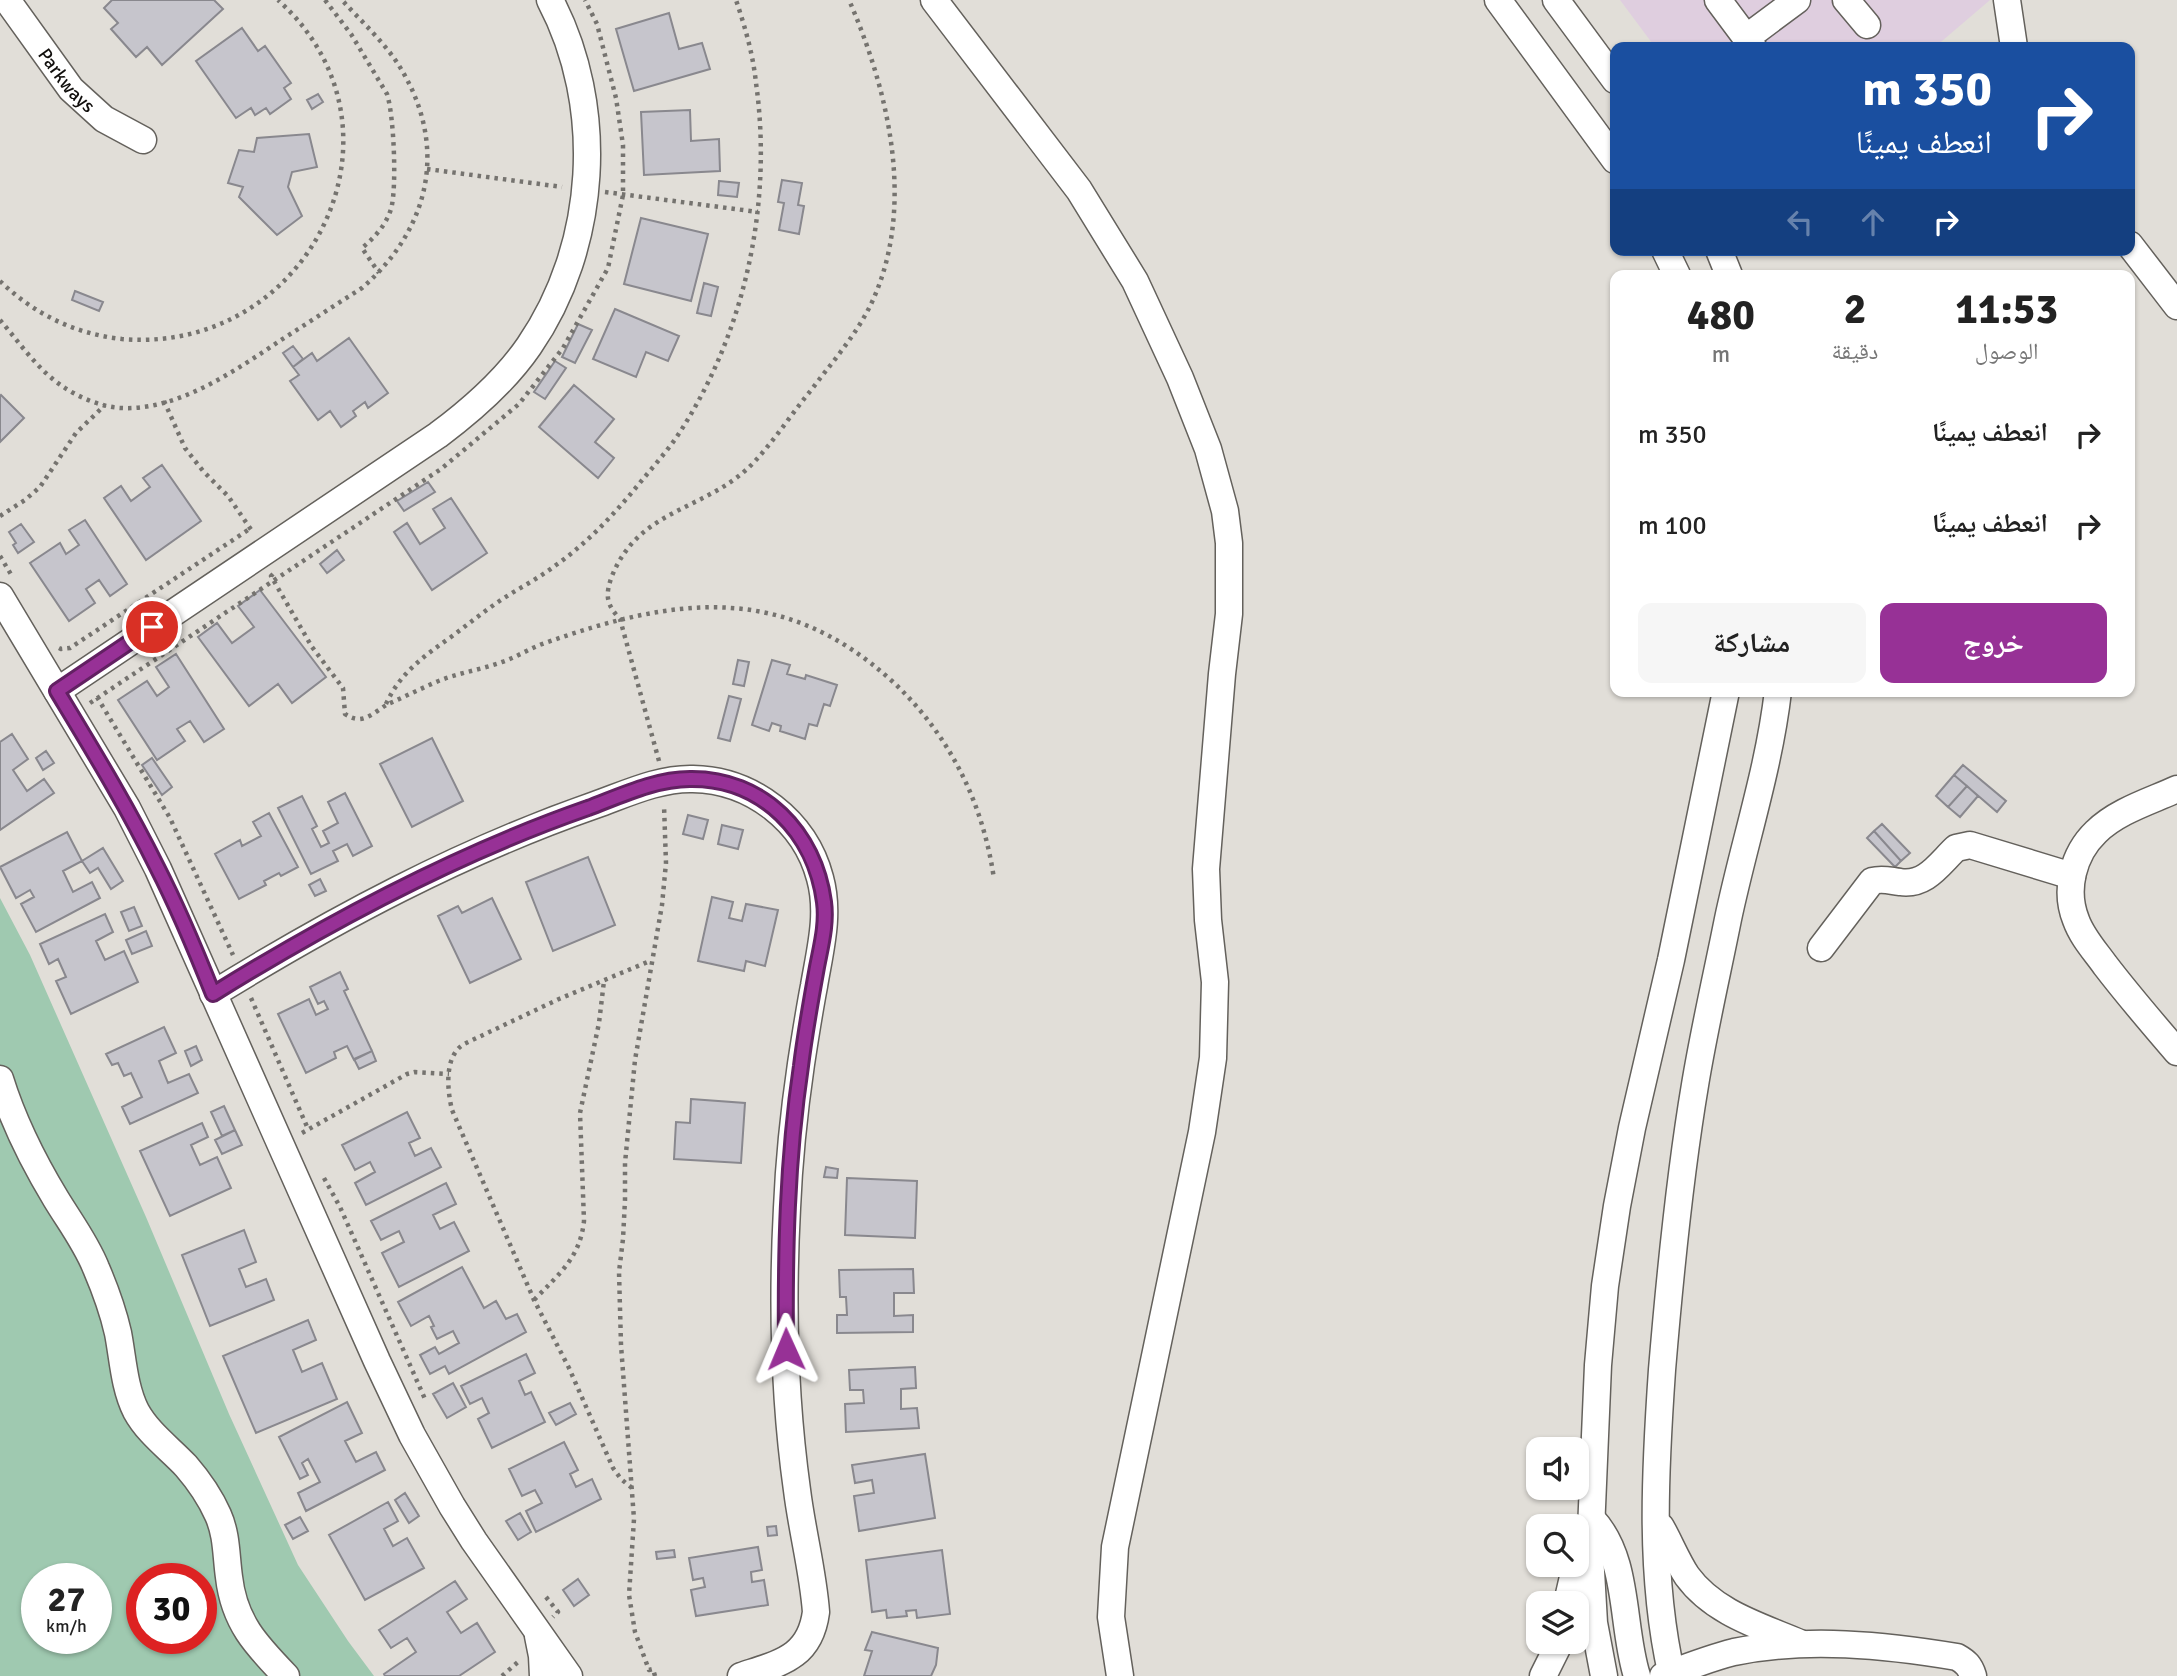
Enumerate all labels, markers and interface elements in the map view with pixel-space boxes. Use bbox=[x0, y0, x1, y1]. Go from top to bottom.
street label: Parkways bbox=[32, 44, 100, 118]
text: 350 m bbox=[1862, 59, 1992, 119]
icon: right bbox=[2016, 70, 2107, 161]
text: انعطف يمينًا bbox=[1856, 123, 1992, 162]
icon: left bbox=[1781, 203, 1819, 241]
icon: ahead bbox=[1854, 203, 1892, 241]
icon: right bbox=[1927, 203, 1965, 241]
text: 2 bbox=[1844, 284, 1866, 335]
text: 11:53 bbox=[1955, 284, 2058, 335]
text: 480 bbox=[1687, 290, 1755, 341]
text: دقيقة bbox=[1832, 337, 1878, 366]
text: الوصول bbox=[1975, 337, 2039, 366]
text: m bbox=[1712, 340, 1730, 369]
icon: right bbox=[2069, 416, 2107, 454]
text: انعطف يمينًا bbox=[1932, 417, 2048, 449]
text: 350 m bbox=[1638, 419, 1707, 451]
icon: right bbox=[2069, 507, 2107, 545]
text: انعطف يمينًا bbox=[1932, 508, 2048, 540]
text: 100 m bbox=[1638, 510, 1707, 542]
pin bbox=[122, 597, 182, 657]
button: مشاركة bbox=[1638, 603, 1866, 683]
button: خروج bbox=[1880, 603, 2107, 683]
icon: arrive bbox=[133, 608, 171, 646]
position arrow bbox=[749, 1312, 823, 1386]
map controls bbox=[1526, 1437, 1589, 1654]
button: sound bbox=[1526, 1437, 1589, 1500]
button: search bbox=[1526, 1514, 1589, 1577]
speed limit sign: 30 bbox=[126, 1563, 217, 1654]
text: 27 bbox=[48, 1578, 85, 1621]
button: layers bbox=[1526, 1591, 1589, 1654]
text: km/h bbox=[46, 1615, 87, 1637]

